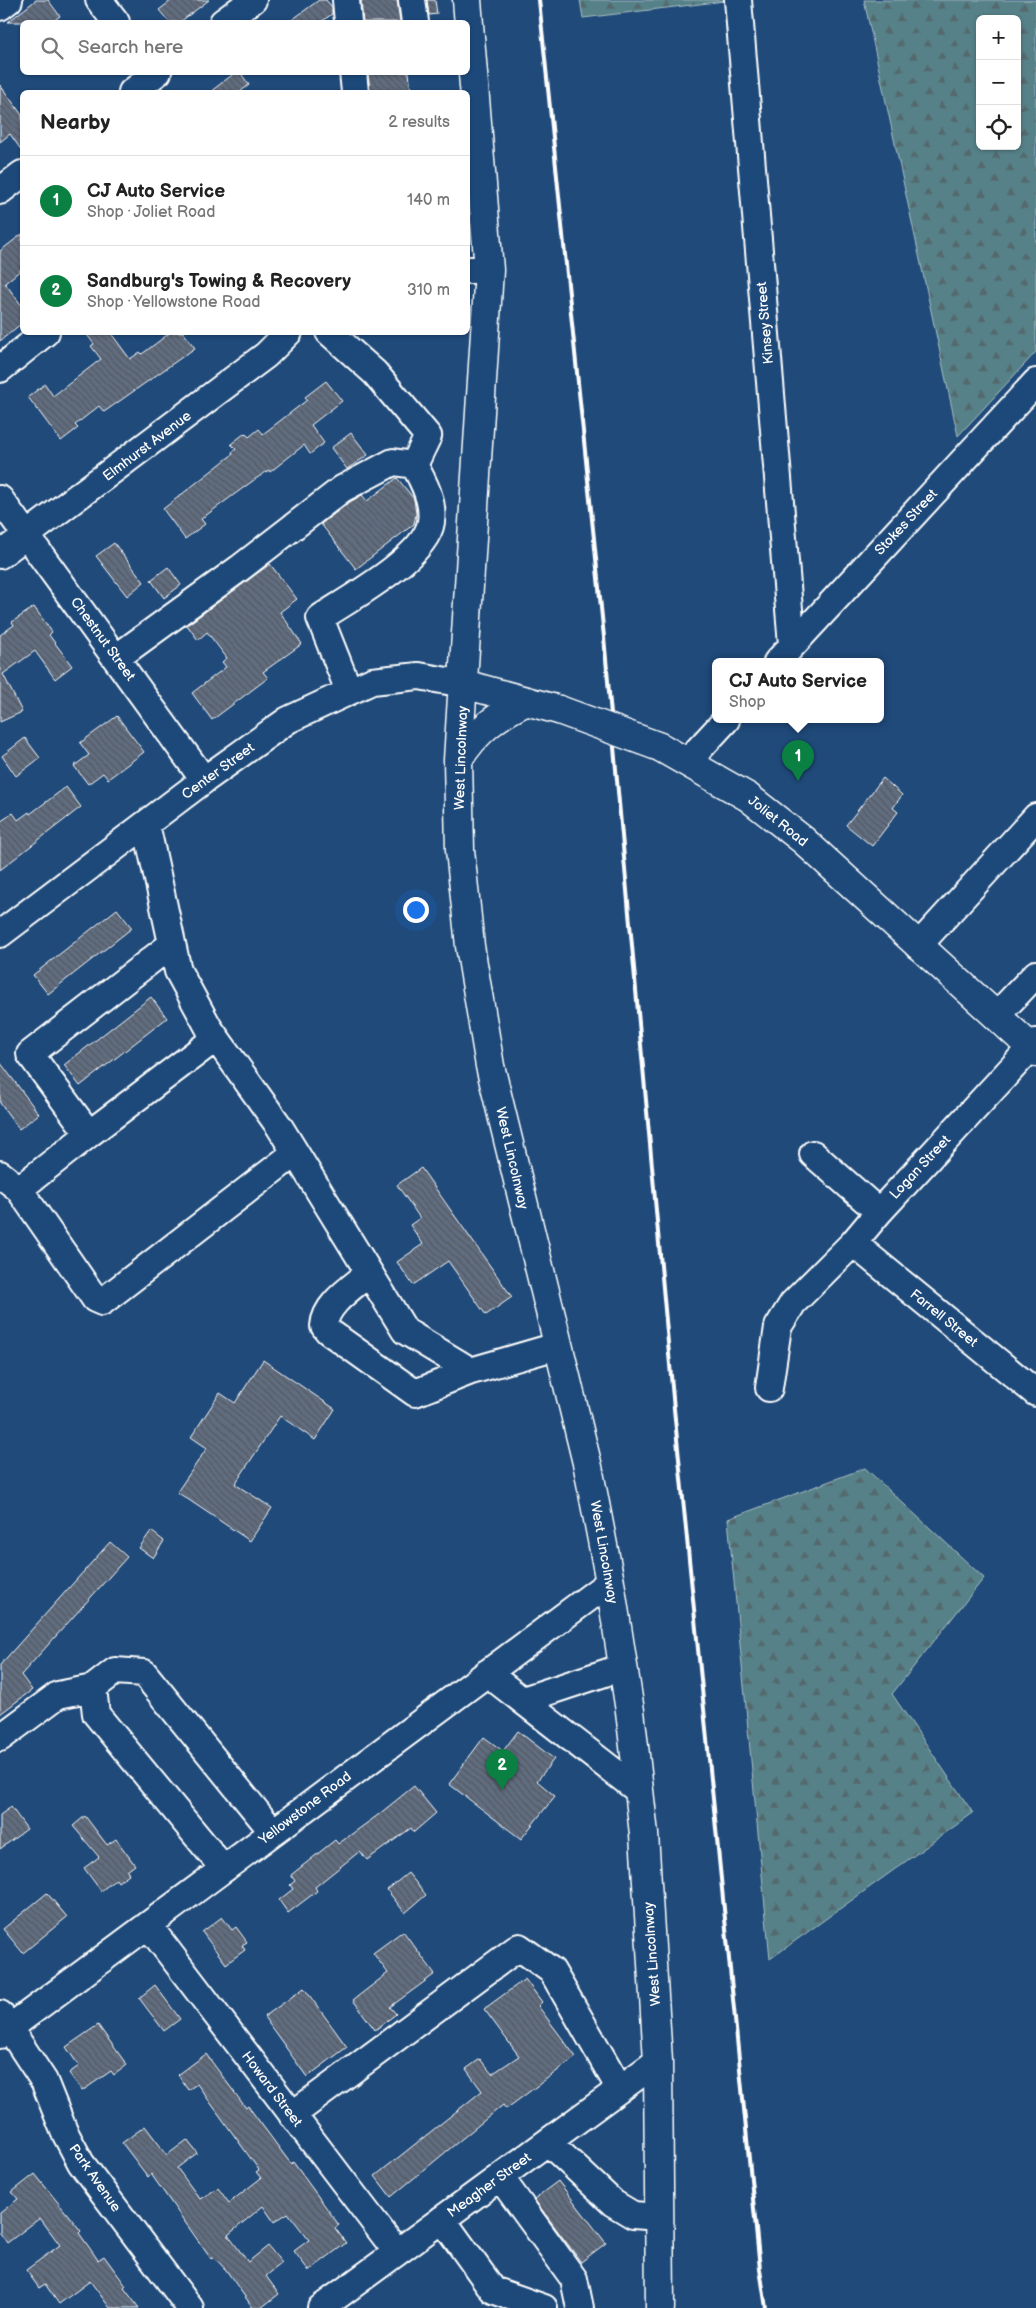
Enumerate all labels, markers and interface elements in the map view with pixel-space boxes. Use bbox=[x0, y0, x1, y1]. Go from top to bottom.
map controls bbox=[976, 15, 1021, 150]
button: + bbox=[976, 15, 1021, 60]
search box bbox=[20, 20, 470, 75]
icon: search bbox=[38, 34, 66, 62]
text: Search here bbox=[78, 36, 183, 59]
button: − bbox=[976, 60, 1021, 105]
button: locate bbox=[976, 105, 1021, 150]
text: Nearby bbox=[40, 110, 110, 135]
text: 2 results bbox=[388, 113, 450, 132]
text: CJ Auto Service bbox=[87, 180, 225, 203]
text: 1 bbox=[53, 191, 59, 210]
text: 140 m bbox=[407, 191, 450, 210]
text: Shop · Joliet Road bbox=[87, 203, 215, 222]
text: Sandburg's Towing & Recovery bbox=[87, 270, 351, 293]
street label: Kinsey Street bbox=[753, 280, 777, 365]
text: 2 bbox=[51, 281, 61, 300]
text: 310 m bbox=[407, 281, 450, 300]
text: Shop · Yellowstone Road bbox=[87, 293, 261, 312]
street label: Elmhurst Avenue bbox=[99, 407, 195, 485]
street label: Stokes Street bbox=[871, 485, 941, 559]
street label: Chestnut Street bbox=[67, 594, 139, 685]
popup bbox=[712, 658, 884, 723]
text: CJ Auto Service bbox=[729, 670, 867, 693]
text: Shop bbox=[729, 693, 766, 712]
street label: West Lincolnway bbox=[451, 705, 471, 810]
street label: Center Street bbox=[178, 739, 258, 803]
pin: 1 bbox=[782, 740, 814, 781]
street label: Joliet Road bbox=[745, 792, 811, 850]
your location bbox=[403, 897, 429, 923]
street label: West Lincolnway bbox=[492, 1105, 532, 1211]
street label: Logan Street bbox=[886, 1131, 954, 1203]
street label: Farrell Street bbox=[907, 1286, 982, 1351]
street label: West Lincolnway bbox=[587, 1499, 622, 1606]
pin: 2 bbox=[486, 1749, 518, 1790]
street label: Yellowstone Road bbox=[255, 1768, 355, 1849]
street label: West Lincolnway bbox=[640, 1901, 664, 2007]
street label: Howard Street bbox=[238, 2048, 306, 2131]
street label: Park Avenue bbox=[65, 2141, 125, 2215]
street label: Meagher Street bbox=[444, 2148, 535, 2221]

